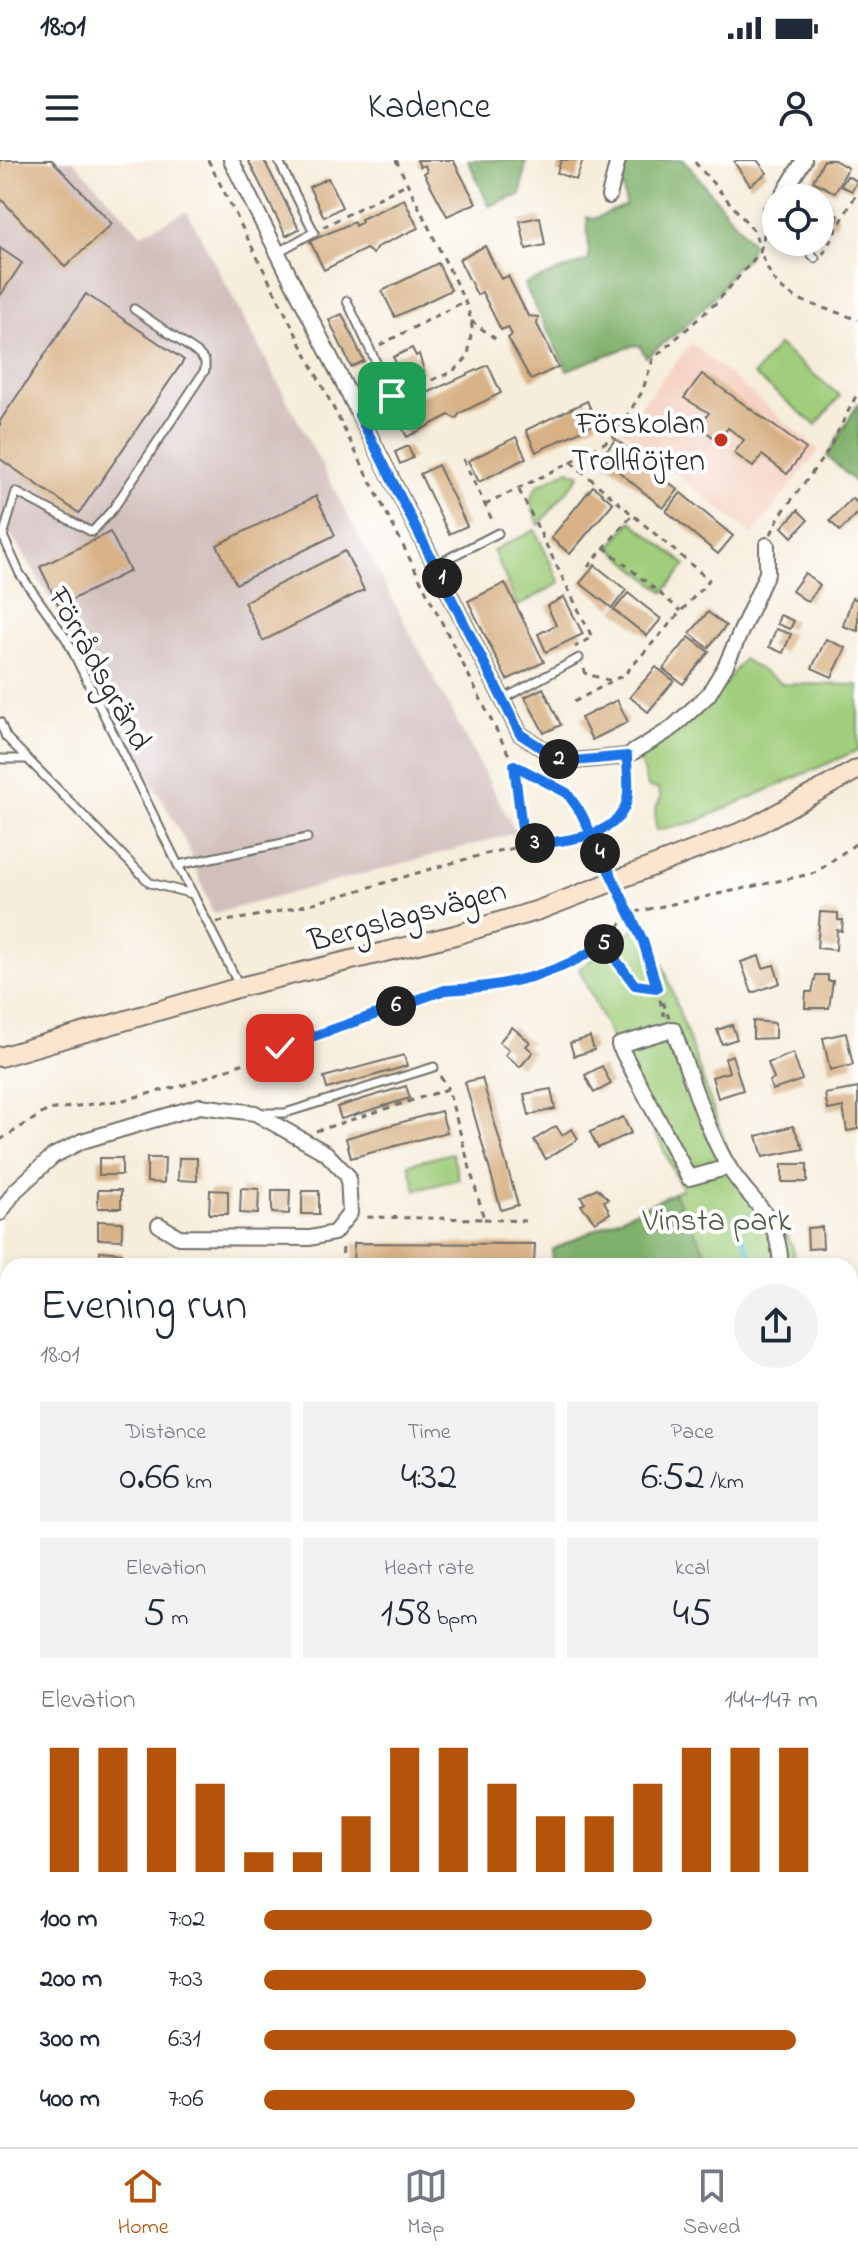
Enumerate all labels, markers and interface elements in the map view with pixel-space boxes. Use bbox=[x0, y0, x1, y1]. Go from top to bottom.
text: 18:01 bbox=[40, 6, 86, 50]
text: Kadence bbox=[367, 82, 491, 135]
icon: menu bbox=[40, 86, 84, 130]
icon: person bbox=[774, 86, 818, 130]
map controls bbox=[762, 184, 834, 256]
button: locate bbox=[762, 184, 834, 256]
pin bbox=[358, 362, 426, 430]
icon: arrive bbox=[370, 374, 414, 418]
place label: Förskolan Trollflöjten bbox=[571, 402, 705, 486]
marker: Förskolan Trollflöjten bbox=[712, 431, 730, 449]
pin: 1 bbox=[422, 558, 462, 598]
text: 1 bbox=[439, 562, 446, 594]
street label: Förrådsgränd bbox=[33, 579, 162, 760]
pin: 2 bbox=[539, 739, 579, 779]
text: 2 bbox=[554, 743, 564, 775]
pin: 3 bbox=[515, 823, 555, 863]
text: 3 bbox=[530, 827, 540, 859]
pin: 4 bbox=[580, 833, 620, 873]
text: 4 bbox=[595, 837, 605, 869]
street label: Bergslagsvägen bbox=[303, 868, 512, 967]
pin: 5 bbox=[584, 924, 624, 964]
text: 5 bbox=[598, 928, 610, 960]
pin: 6 bbox=[376, 986, 416, 1026]
text: 6 bbox=[391, 990, 401, 1022]
pin bbox=[246, 1014, 314, 1082]
icon: check bbox=[258, 1026, 302, 1070]
park label: Vinsta park bbox=[641, 1199, 793, 1246]
text: Evening run bbox=[40, 1275, 247, 1339]
button: share bbox=[734, 1284, 818, 1368]
text: 18:01 bbox=[40, 1337, 80, 1375]
text: Distance bbox=[125, 1417, 206, 1449]
text: Time bbox=[407, 1417, 451, 1449]
text: Pace bbox=[671, 1417, 714, 1449]
text: 0.66 bbox=[119, 1449, 180, 1508]
text: 4:32 bbox=[401, 1449, 457, 1508]
text: 6:52 bbox=[641, 1449, 705, 1508]
text: km bbox=[180, 1467, 212, 1499]
text: /km bbox=[705, 1467, 744, 1499]
text: Elevation bbox=[125, 1553, 206, 1585]
text: Heart rate bbox=[384, 1553, 474, 1585]
text: kcal bbox=[675, 1553, 710, 1585]
text: 5 bbox=[143, 1585, 166, 1644]
text: 158 bbox=[381, 1585, 431, 1644]
text: 45 bbox=[673, 1585, 712, 1644]
text: m bbox=[166, 1603, 188, 1635]
text: bpm bbox=[431, 1603, 477, 1635]
text: Elevation bbox=[40, 1682, 136, 1720]
text: 144–147 m bbox=[724, 1682, 818, 1720]
text: 100 m bbox=[40, 1901, 97, 1939]
text: 7:02 bbox=[168, 1901, 205, 1939]
text: 200 m bbox=[40, 1961, 102, 1999]
text: 7:03 bbox=[168, 1961, 203, 1999]
text: 300 m bbox=[40, 2021, 100, 2059]
text: 6:31 bbox=[168, 2021, 201, 2059]
text: 400 m bbox=[40, 2081, 100, 2119]
text: 7:06 bbox=[168, 2081, 204, 2119]
tab: Home bbox=[118, 2164, 169, 2244]
tab: Map bbox=[404, 2164, 448, 2244]
tab: Saved bbox=[683, 2164, 740, 2244]

